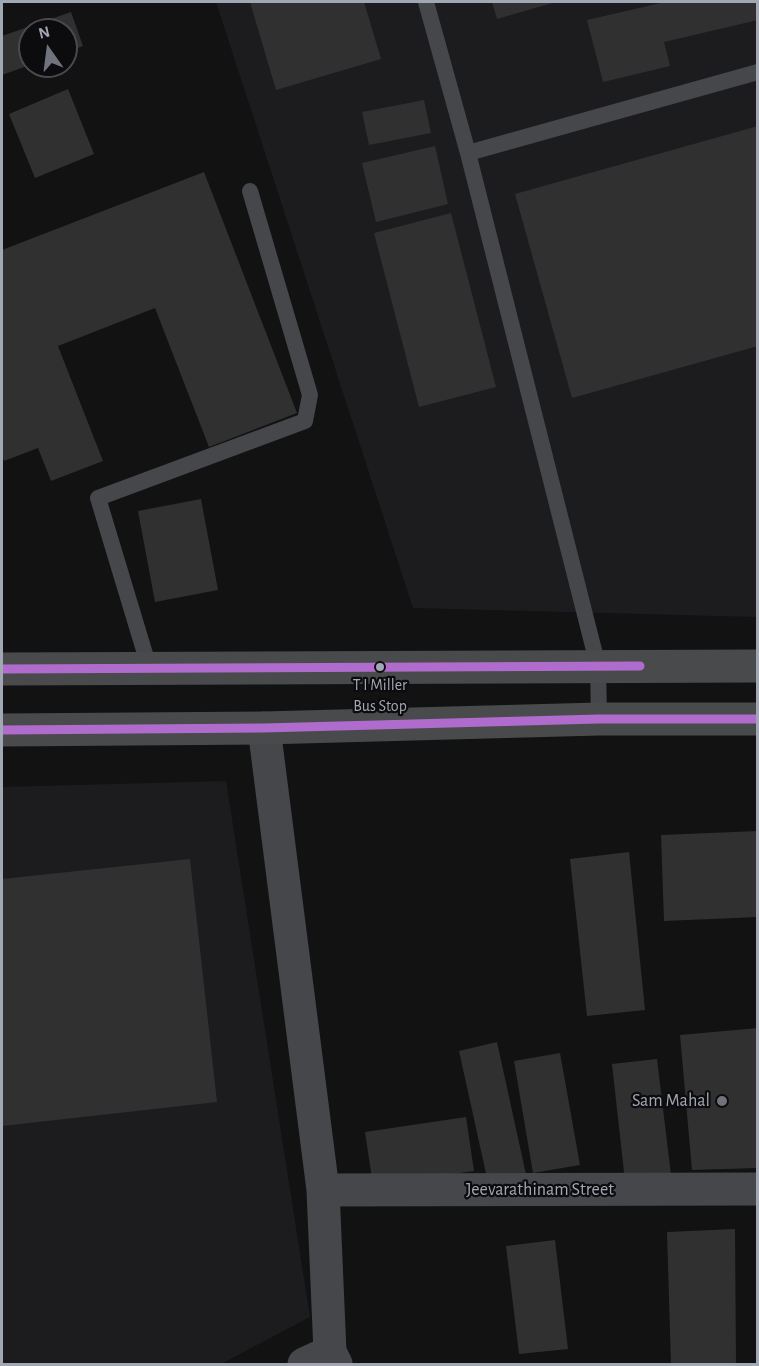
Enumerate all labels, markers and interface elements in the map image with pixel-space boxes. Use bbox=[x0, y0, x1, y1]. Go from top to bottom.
north arrow bbox=[18, 18, 78, 78]
text: N bbox=[37, 23, 51, 42]
marker: T I Miller Bus Stop bbox=[374, 661, 386, 673]
place label: T I Miller Bus Stop bbox=[353, 675, 407, 713]
place label: Sam Mahal bbox=[632, 1090, 710, 1112]
marker: Sam Mahal bbox=[715, 1094, 729, 1108]
street label: Jeevarathinam Street bbox=[466, 1179, 614, 1201]

